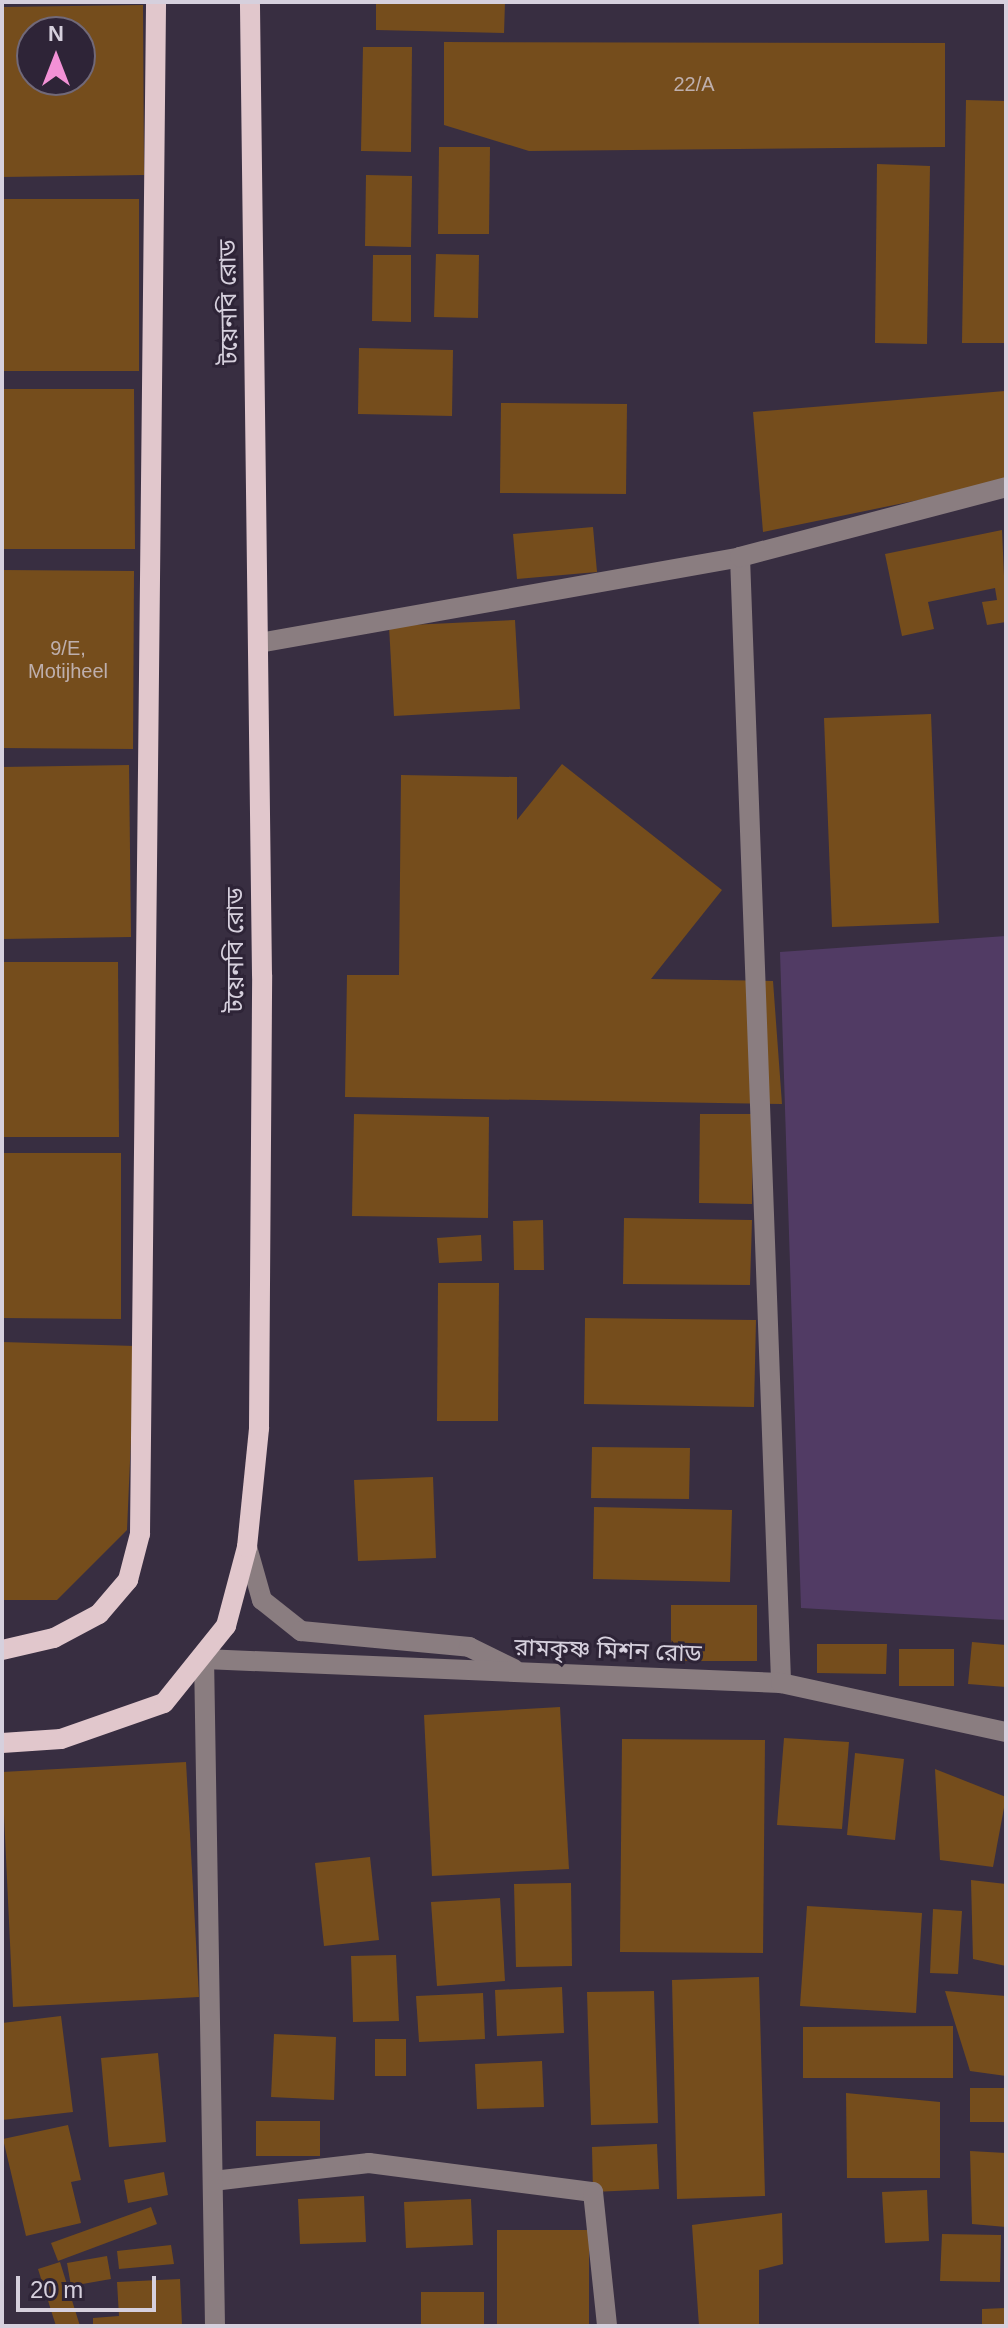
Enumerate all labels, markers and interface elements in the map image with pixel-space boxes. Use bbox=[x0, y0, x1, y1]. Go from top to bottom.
north arrow bbox=[16, 16, 96, 96]
text: N bbox=[48, 21, 64, 46]
house number: 22/A bbox=[673, 72, 715, 96]
street label: টয়েনবি রোড bbox=[213, 239, 243, 365]
house number: 9/E, Motijheel bbox=[28, 636, 108, 683]
street label: টয়েনবি রোড bbox=[221, 887, 249, 1013]
street label: রামকৃষ্ণ মিশন রোড bbox=[514, 1632, 702, 1668]
scale bar bbox=[20, 2260, 160, 2310]
text: 20 m bbox=[30, 2276, 83, 2303]

